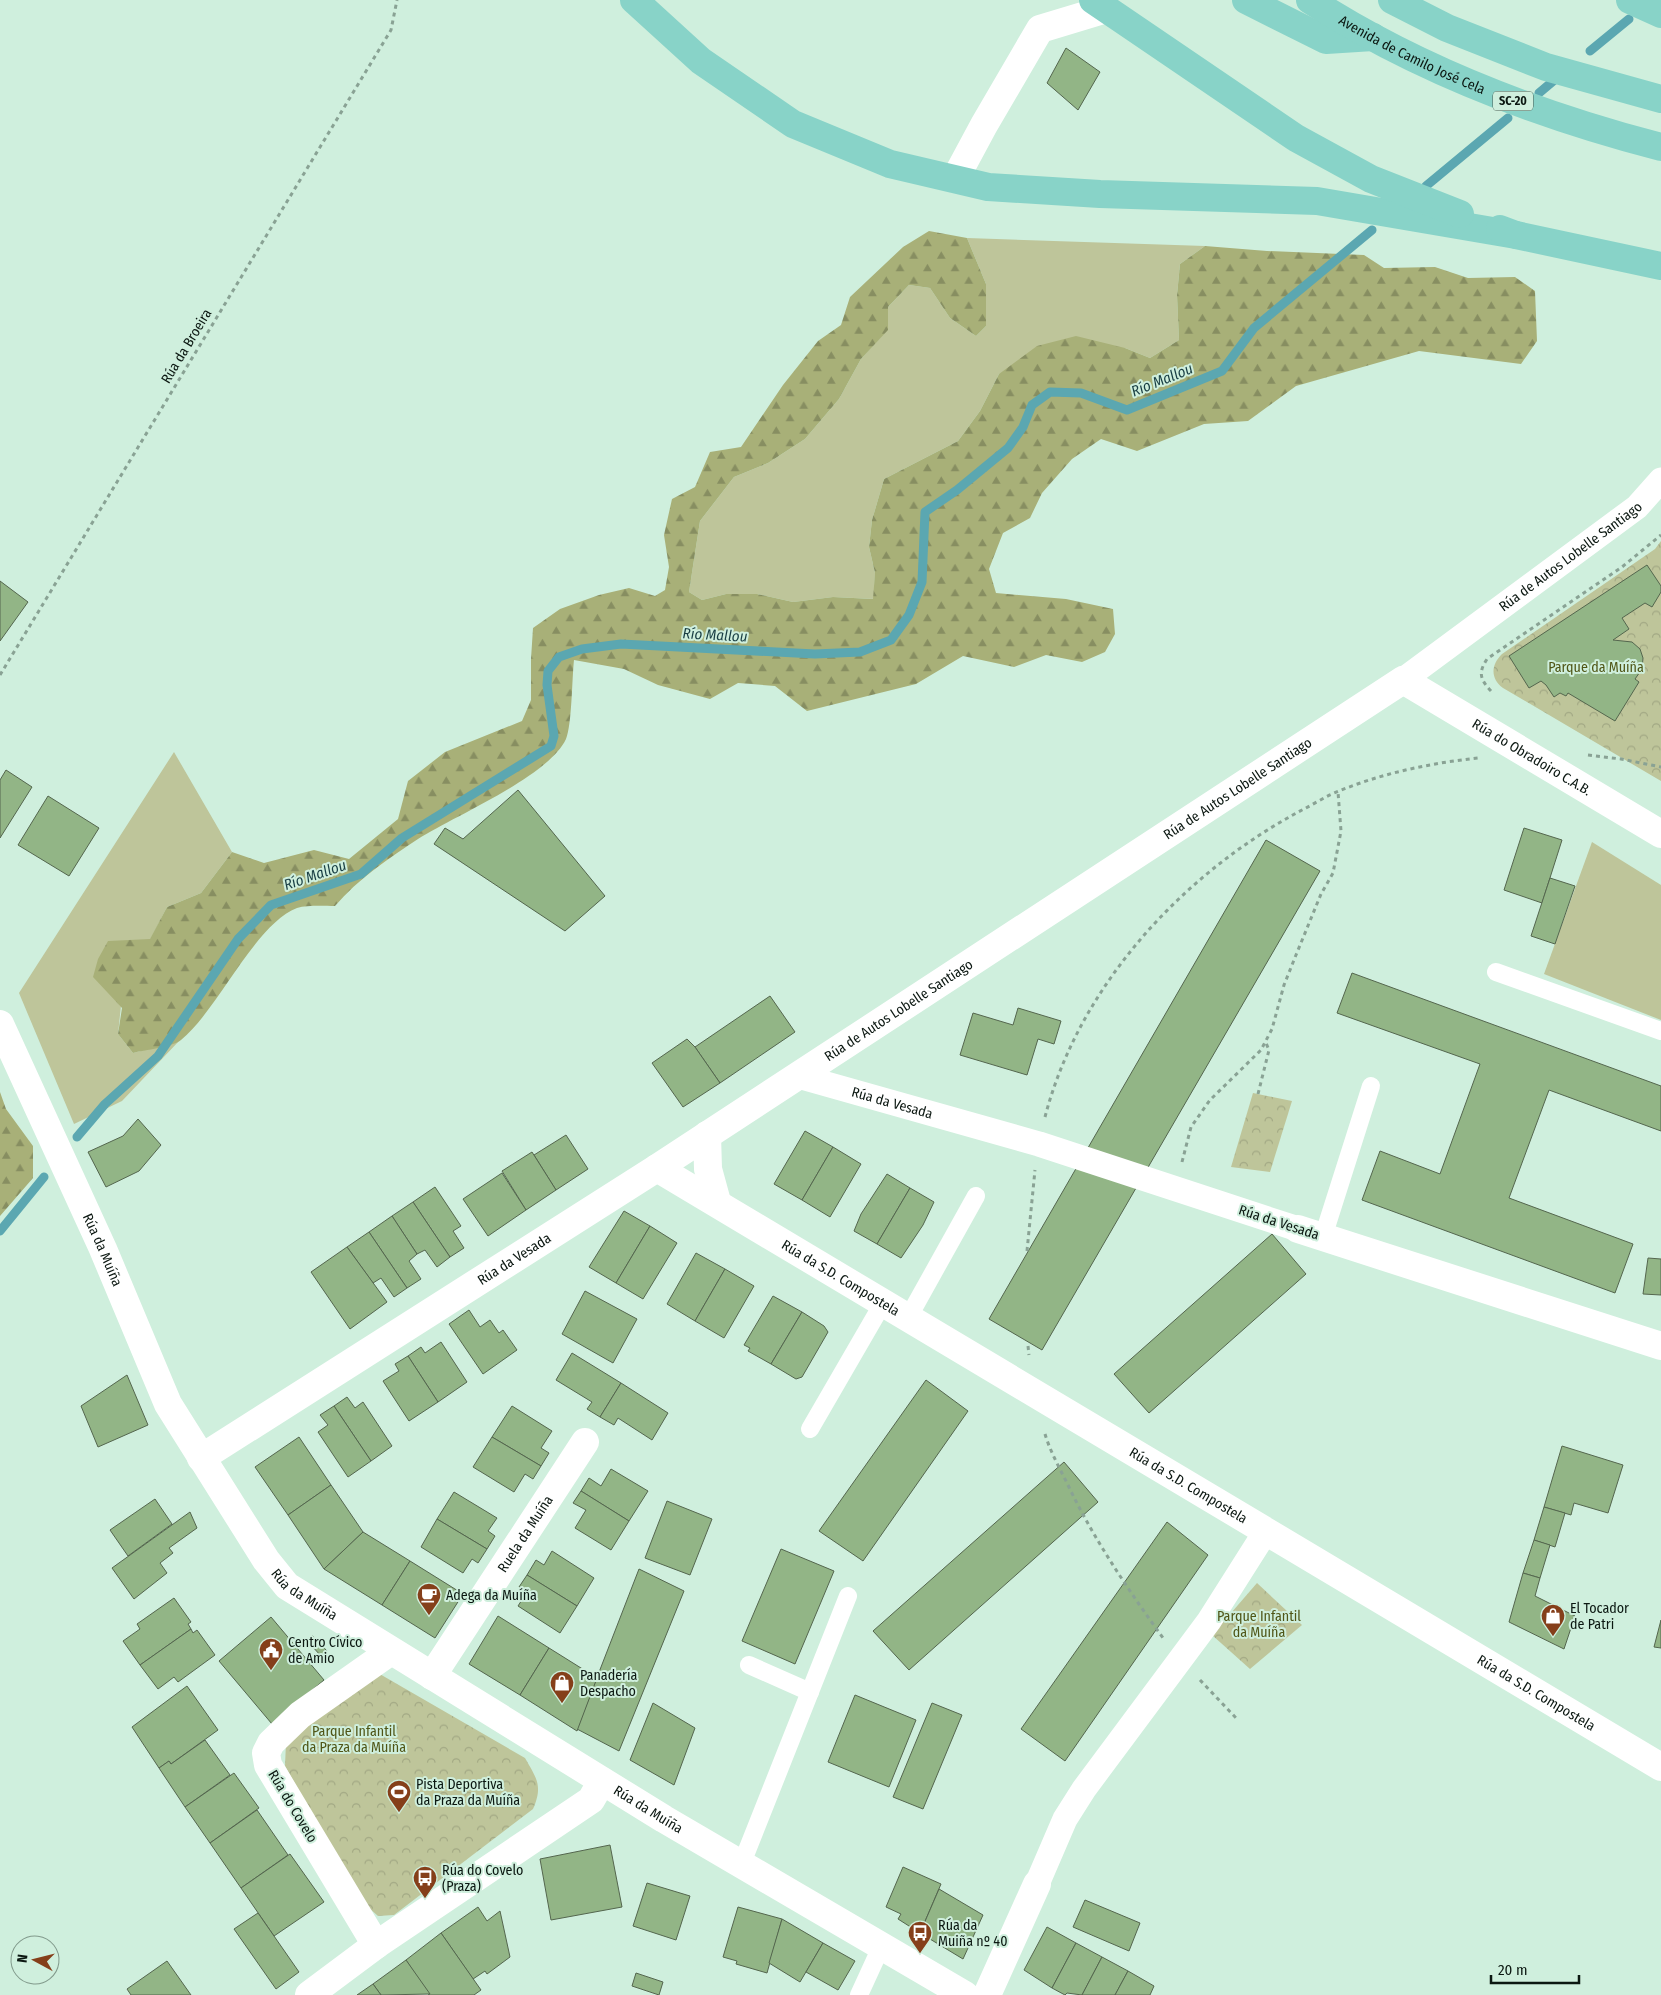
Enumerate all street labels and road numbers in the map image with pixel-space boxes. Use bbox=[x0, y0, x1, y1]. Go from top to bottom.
street label: Avenida de Camilo José Cela bbox=[1336, 12, 1488, 98]
road number: SC-20 bbox=[1493, 92, 1533, 110]
street label: Rúa da Broeira bbox=[158, 306, 215, 387]
street label: Rúa de Autos Lobelle Santiago bbox=[1496, 499, 1646, 615]
street label: Rúa do Obradoiro C.A.B. bbox=[1469, 715, 1594, 799]
street label: Rúa de Autos Lobelle Santiago bbox=[1160, 734, 1315, 843]
street label: Rúa de Autos Lobelle Santiago bbox=[821, 956, 976, 1065]
street label: Rúa da Vesada bbox=[850, 1084, 935, 1123]
street label: Rúa da Vesada bbox=[1236, 1201, 1321, 1244]
street label: Rúa da Muíña bbox=[79, 1211, 126, 1289]
street label: Rúa da Vesada bbox=[474, 1230, 554, 1289]
street label: Rúa da S.D. Compostela bbox=[778, 1236, 903, 1320]
street label: Rúa da S.D. Compostela bbox=[1126, 1444, 1251, 1527]
street label: Ruela da Muíña bbox=[494, 1492, 557, 1576]
street label: Rúa da Muíña bbox=[267, 1565, 340, 1624]
street label: Rúa da S.D. Compostela bbox=[1474, 1651, 1598, 1735]
street label: Rúa do Covelo bbox=[264, 1767, 321, 1846]
street label: Rúa da Muíña bbox=[610, 1782, 686, 1837]

